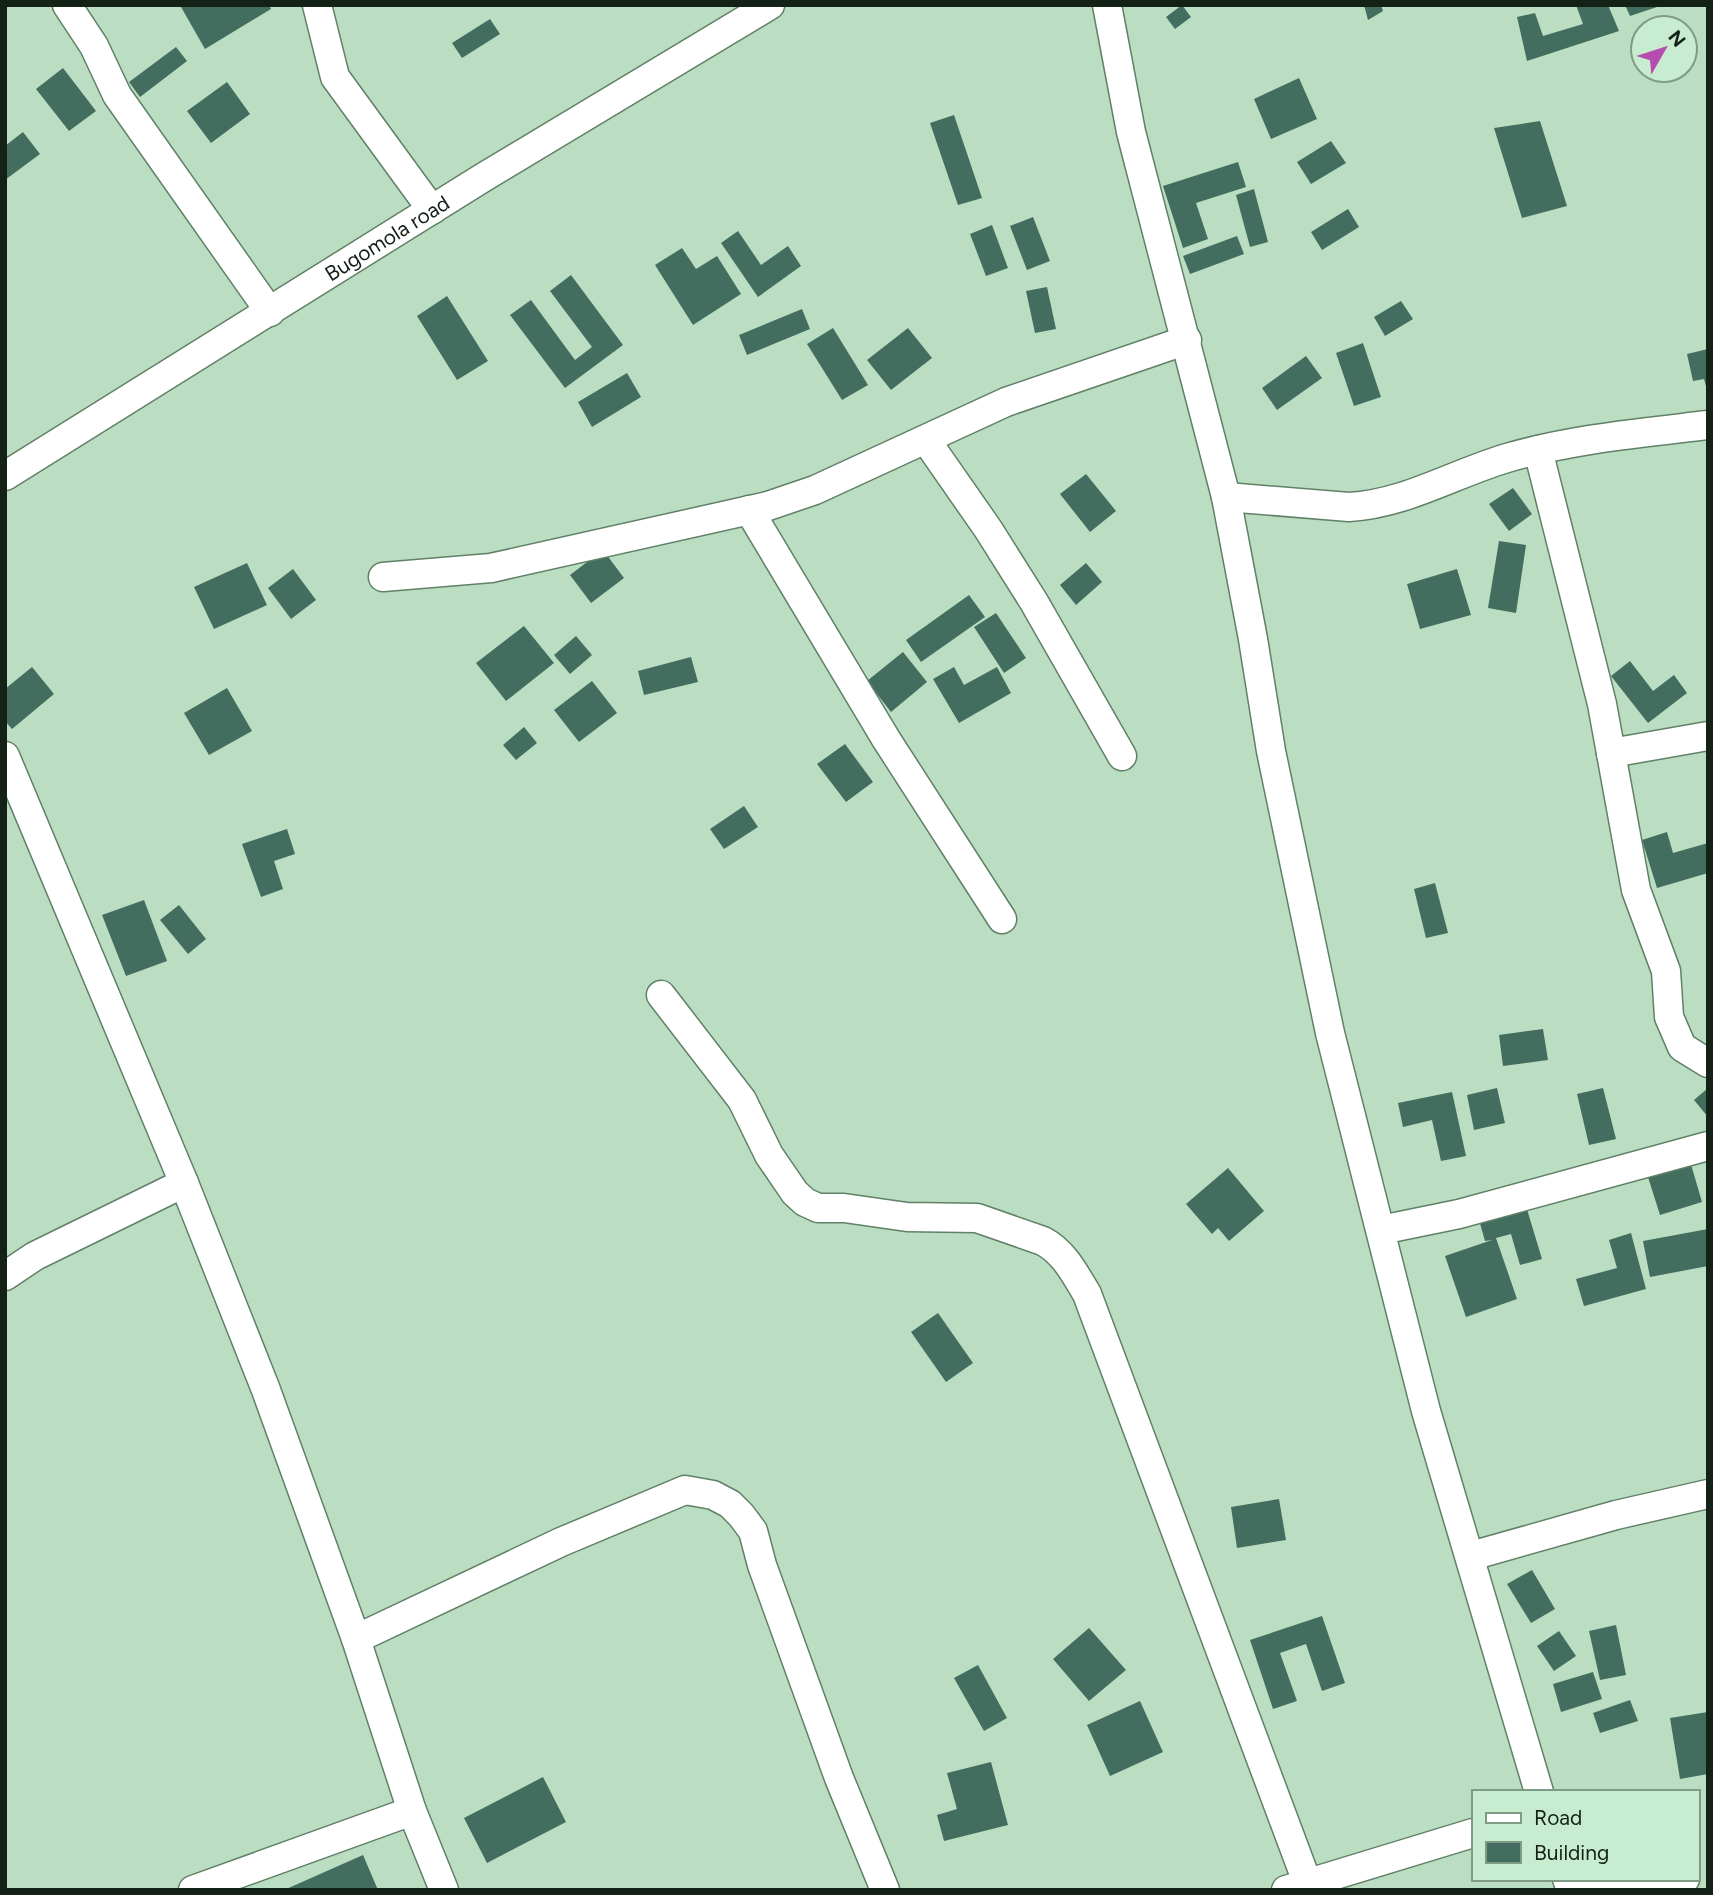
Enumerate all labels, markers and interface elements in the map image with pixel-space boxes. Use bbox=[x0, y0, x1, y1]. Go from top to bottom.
north arrow bbox=[1629, 14, 1699, 84]
text: N bbox=[1663, 26, 1690, 52]
street label: Bugomola road bbox=[320, 190, 454, 286]
legend bbox=[1472, 1790, 1699, 1881]
text: Road bbox=[1534, 1805, 1582, 1830]
text: Building bbox=[1534, 1840, 1609, 1865]

